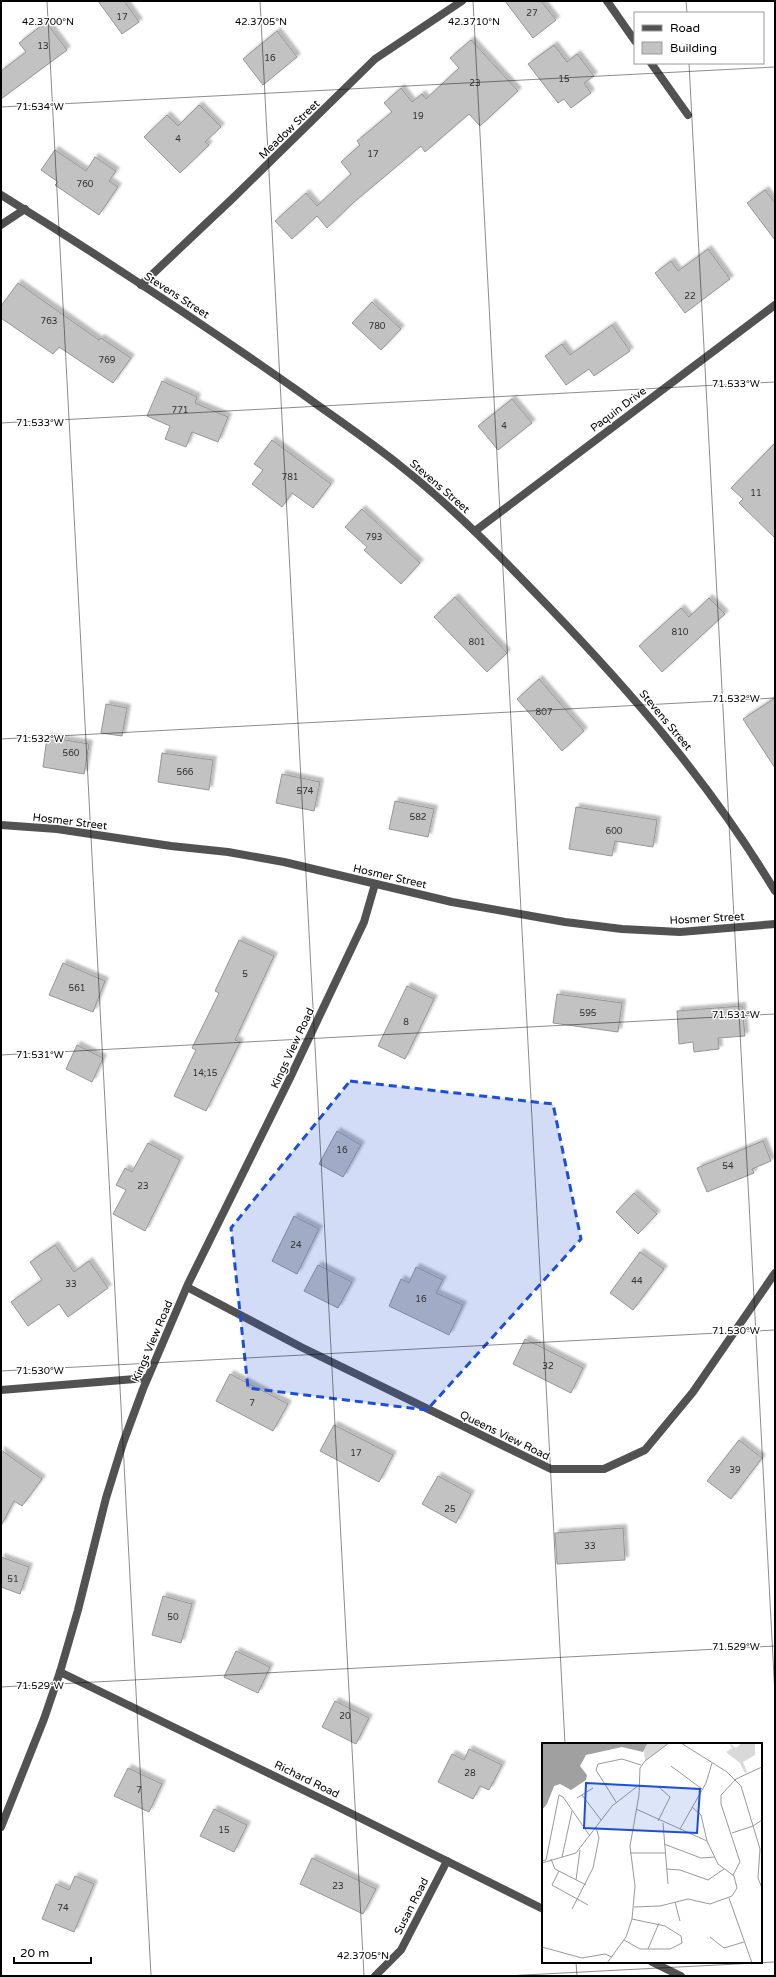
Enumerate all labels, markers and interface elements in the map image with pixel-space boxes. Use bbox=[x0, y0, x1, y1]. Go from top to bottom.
house number: 27 bbox=[526, 8, 538, 19]
house number: 17 bbox=[116, 12, 128, 23]
legend bbox=[634, 12, 764, 64]
text: 42.3700°N bbox=[22, 16, 74, 28]
text: 42.3705°N bbox=[235, 16, 287, 28]
text: 42.3710°N bbox=[448, 16, 500, 28]
text: Road bbox=[670, 21, 700, 35]
house number: 13 bbox=[37, 41, 49, 52]
text: Building bbox=[670, 41, 717, 55]
house number: 16 bbox=[264, 53, 276, 64]
house number: 15 bbox=[558, 74, 570, 85]
house number: 23 bbox=[469, 78, 481, 89]
street label: Meadow Street bbox=[256, 97, 322, 162]
text: 71.534°W bbox=[16, 101, 64, 113]
house number: 19 bbox=[412, 111, 424, 122]
house number: 4 bbox=[175, 134, 181, 145]
house number: 17 bbox=[367, 149, 379, 160]
house number: 760 bbox=[77, 179, 94, 190]
street label: Stevens Street bbox=[142, 270, 212, 321]
house number: 22 bbox=[684, 291, 696, 302]
house number: 763 bbox=[41, 316, 57, 327]
house number: 780 bbox=[369, 321, 386, 332]
house number: 769 bbox=[99, 355, 116, 366]
text: 71.533°W bbox=[712, 378, 760, 390]
street label: Paquin Drive bbox=[588, 384, 649, 435]
house number: 771 bbox=[172, 405, 188, 416]
text: 71.533°W bbox=[16, 417, 64, 429]
house number: 4 bbox=[501, 421, 507, 432]
street label: Stevens Street bbox=[407, 457, 472, 516]
house number: 781 bbox=[282, 472, 298, 483]
house number: 11 bbox=[750, 488, 762, 499]
house number: 793 bbox=[366, 532, 382, 543]
house number: 810 bbox=[672, 627, 689, 638]
house number: 801 bbox=[469, 637, 485, 648]
street label: Stevens Street bbox=[637, 687, 695, 753]
text: 71.532°W bbox=[712, 693, 760, 705]
house number: 807 bbox=[536, 707, 553, 718]
text: 71.532°W bbox=[16, 733, 64, 745]
house number: 560 bbox=[63, 748, 80, 759]
house number: 566 bbox=[177, 767, 194, 778]
house number: 574 bbox=[297, 786, 314, 797]
street label: Hosmer Street bbox=[32, 810, 108, 833]
house number: 582 bbox=[410, 812, 426, 823]
house number: 600 bbox=[606, 826, 623, 837]
street label: Hosmer Street bbox=[352, 862, 428, 891]
street label: Hosmer Street bbox=[669, 910, 745, 927]
house number: 5 bbox=[242, 969, 248, 980]
house number: 561 bbox=[69, 983, 85, 994]
street label: Kings View Road bbox=[268, 1006, 317, 1091]
house number: 595 bbox=[580, 1008, 597, 1019]
text: 71.531°W bbox=[712, 1009, 760, 1021]
house number: 8 bbox=[403, 1017, 409, 1028]
text: 71.531°W bbox=[16, 1049, 64, 1061]
house number: 14;15 bbox=[193, 1068, 218, 1079]
house number: 16 bbox=[336, 1145, 348, 1156]
house number: 54 bbox=[722, 1161, 734, 1172]
house number: 23 bbox=[137, 1181, 149, 1192]
house number: 24 bbox=[290, 1240, 302, 1251]
house number: 44 bbox=[631, 1276, 643, 1287]
house number: 33 bbox=[65, 1279, 77, 1290]
house number: 16 bbox=[415, 1294, 427, 1305]
street label: Kings View Road bbox=[129, 1298, 176, 1384]
text: 71.530°W bbox=[712, 1325, 760, 1337]
house number: 32 bbox=[542, 1361, 554, 1372]
text: 71.530°W bbox=[16, 1365, 64, 1377]
house number: 7 bbox=[249, 1398, 255, 1409]
street label: Queens View Road bbox=[458, 1408, 552, 1463]
house number: 17 bbox=[350, 1448, 362, 1459]
house number: 39 bbox=[729, 1465, 741, 1476]
house number: 25 bbox=[444, 1504, 456, 1515]
house number: 33 bbox=[584, 1541, 596, 1552]
house number: 51 bbox=[7, 1574, 19, 1585]
house number: 50 bbox=[167, 1612, 179, 1623]
text: 71.529°W bbox=[712, 1641, 760, 1653]
text: 71.529°W bbox=[16, 1680, 64, 1692]
house number: 20 bbox=[339, 1711, 351, 1722]
inset map bbox=[542, 1743, 762, 1963]
street label: Richard Road bbox=[272, 1758, 342, 1801]
house number: 28 bbox=[464, 1768, 476, 1779]
house number: 7 bbox=[136, 1785, 142, 1796]
house number: 15 bbox=[218, 1825, 230, 1836]
street label: Susan Road bbox=[392, 1876, 431, 1937]
house number: 23 bbox=[332, 1881, 344, 1892]
house number: 74 bbox=[57, 1903, 69, 1914]
scale bar bbox=[14, 1939, 91, 1965]
text: 20 m bbox=[20, 1946, 49, 1960]
text: 42.3705°N bbox=[337, 1950, 389, 1962]

